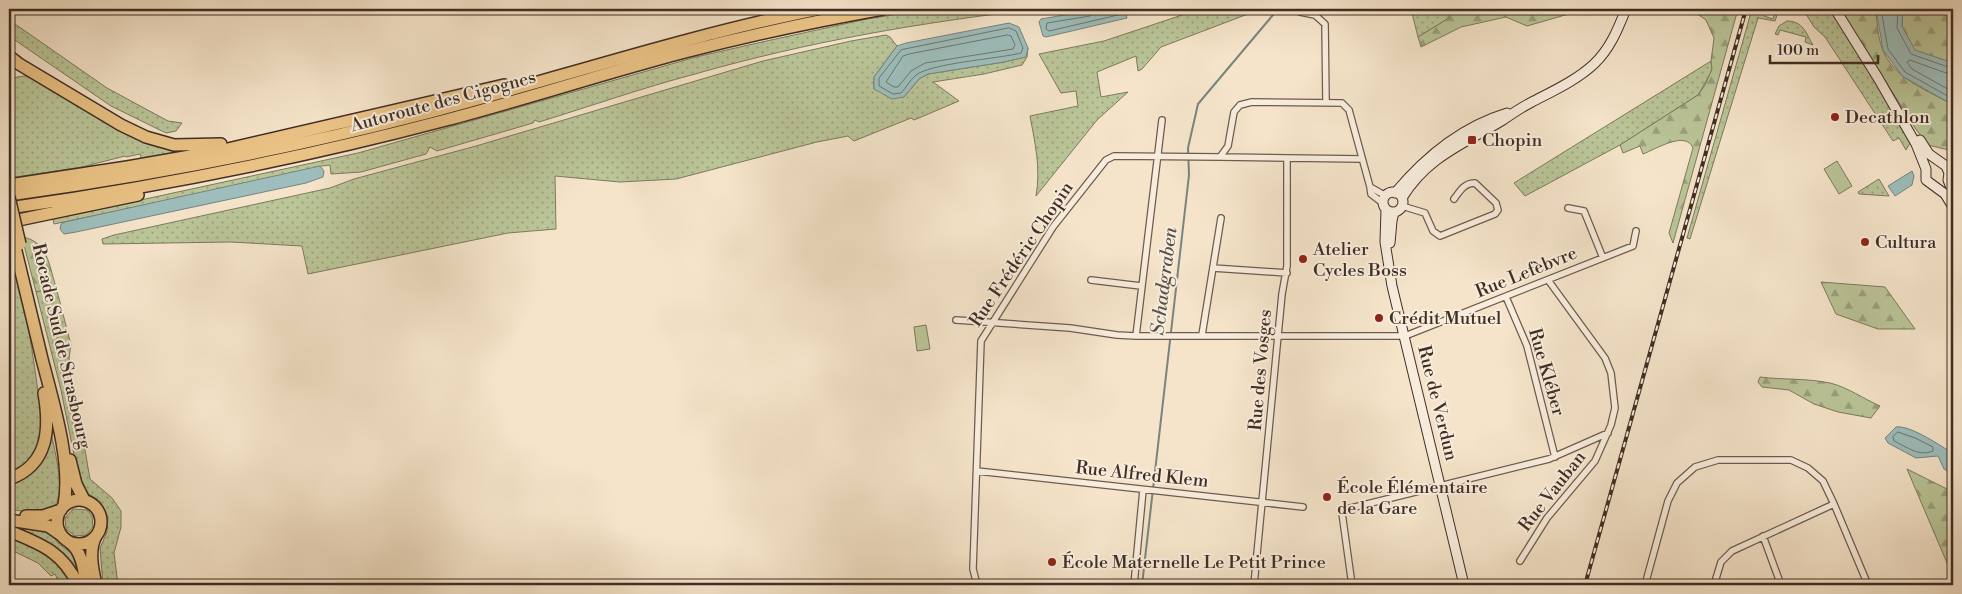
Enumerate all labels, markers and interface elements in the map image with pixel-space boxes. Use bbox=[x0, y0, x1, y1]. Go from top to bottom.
scale bar bbox=[1770, 32, 1877, 64]
text: 100 m bbox=[1777, 41, 1819, 60]
street label: Autoroute des Cigognes bbox=[347, 66, 539, 138]
place label: Decathlon bbox=[1845, 106, 1930, 129]
marker: Decathlon bbox=[1829, 111, 1841, 123]
place label: Chopin bbox=[1482, 129, 1543, 152]
marker: Chopin bbox=[1466, 134, 1478, 146]
street label: Rue Frédéric Chopin bbox=[964, 177, 1079, 331]
water label: Schadgraben bbox=[1145, 225, 1183, 337]
place label: Cultura bbox=[1875, 231, 1937, 254]
marker: Cultura bbox=[1859, 236, 1871, 248]
place label: Atelier Cycles Boss bbox=[1312, 238, 1407, 282]
street label: Rocade Sud de Strasbourg bbox=[27, 241, 97, 452]
street label: Rue Lefèbvre bbox=[1472, 242, 1580, 303]
marker: Atelier Cycles Boss bbox=[1297, 253, 1309, 265]
place label: Crédit Mutuel bbox=[1389, 307, 1502, 330]
street label: Rue des Vosges bbox=[1244, 308, 1277, 432]
marker: Crédit Mutuel bbox=[1373, 312, 1385, 324]
street label: Rue Kléber bbox=[1523, 326, 1570, 419]
street label: Rue de Verdun bbox=[1412, 343, 1463, 463]
street label: Rue Vauban bbox=[1514, 446, 1591, 536]
street label: Rue Alfred Klem bbox=[1074, 456, 1210, 493]
place label: École Élémentaire de la Gare bbox=[1337, 476, 1488, 520]
marker: École Élémentaire de la Gare bbox=[1321, 491, 1333, 503]
place label: École Maternelle Le Petit Prince bbox=[1062, 551, 1326, 574]
marker: École Maternelle Le Petit Prince bbox=[1046, 556, 1058, 568]

